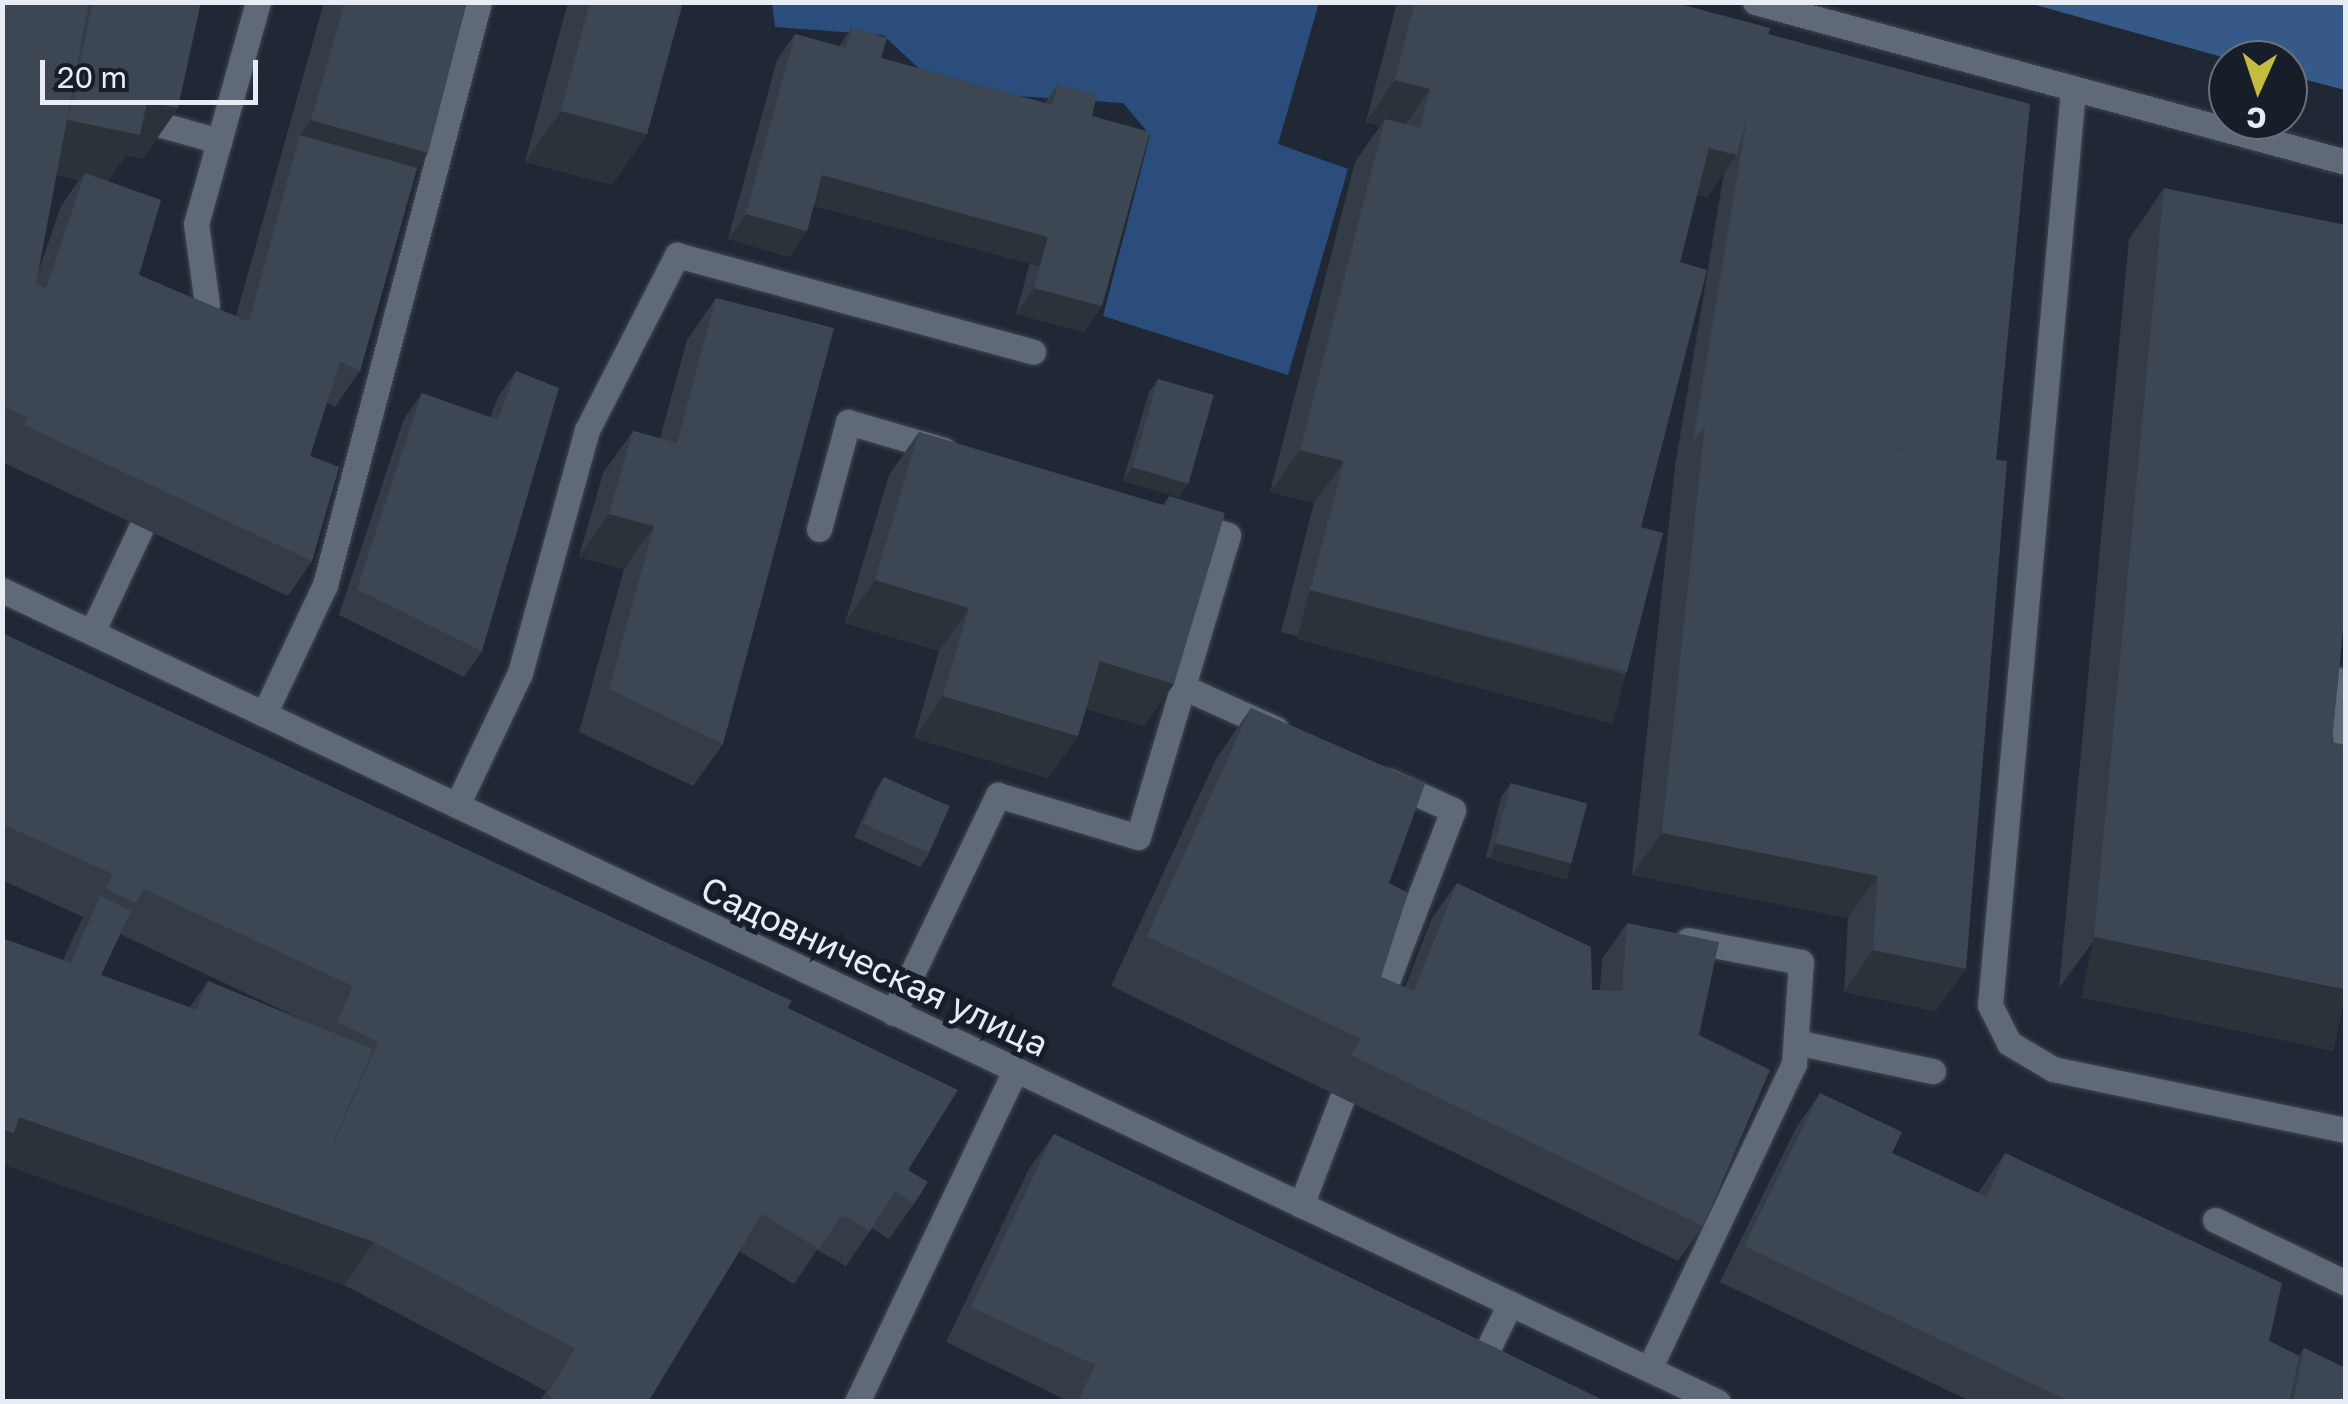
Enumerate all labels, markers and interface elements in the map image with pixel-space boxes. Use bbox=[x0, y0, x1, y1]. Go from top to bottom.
scale bar bbox=[45, 40, 262, 102]
north arrow bbox=[2208, 40, 2308, 140]
text: 20 m bbox=[57, 59, 127, 95]
text: С bbox=[2246, 101, 2267, 135]
street label: Садовническая улица bbox=[695, 867, 1055, 1065]

